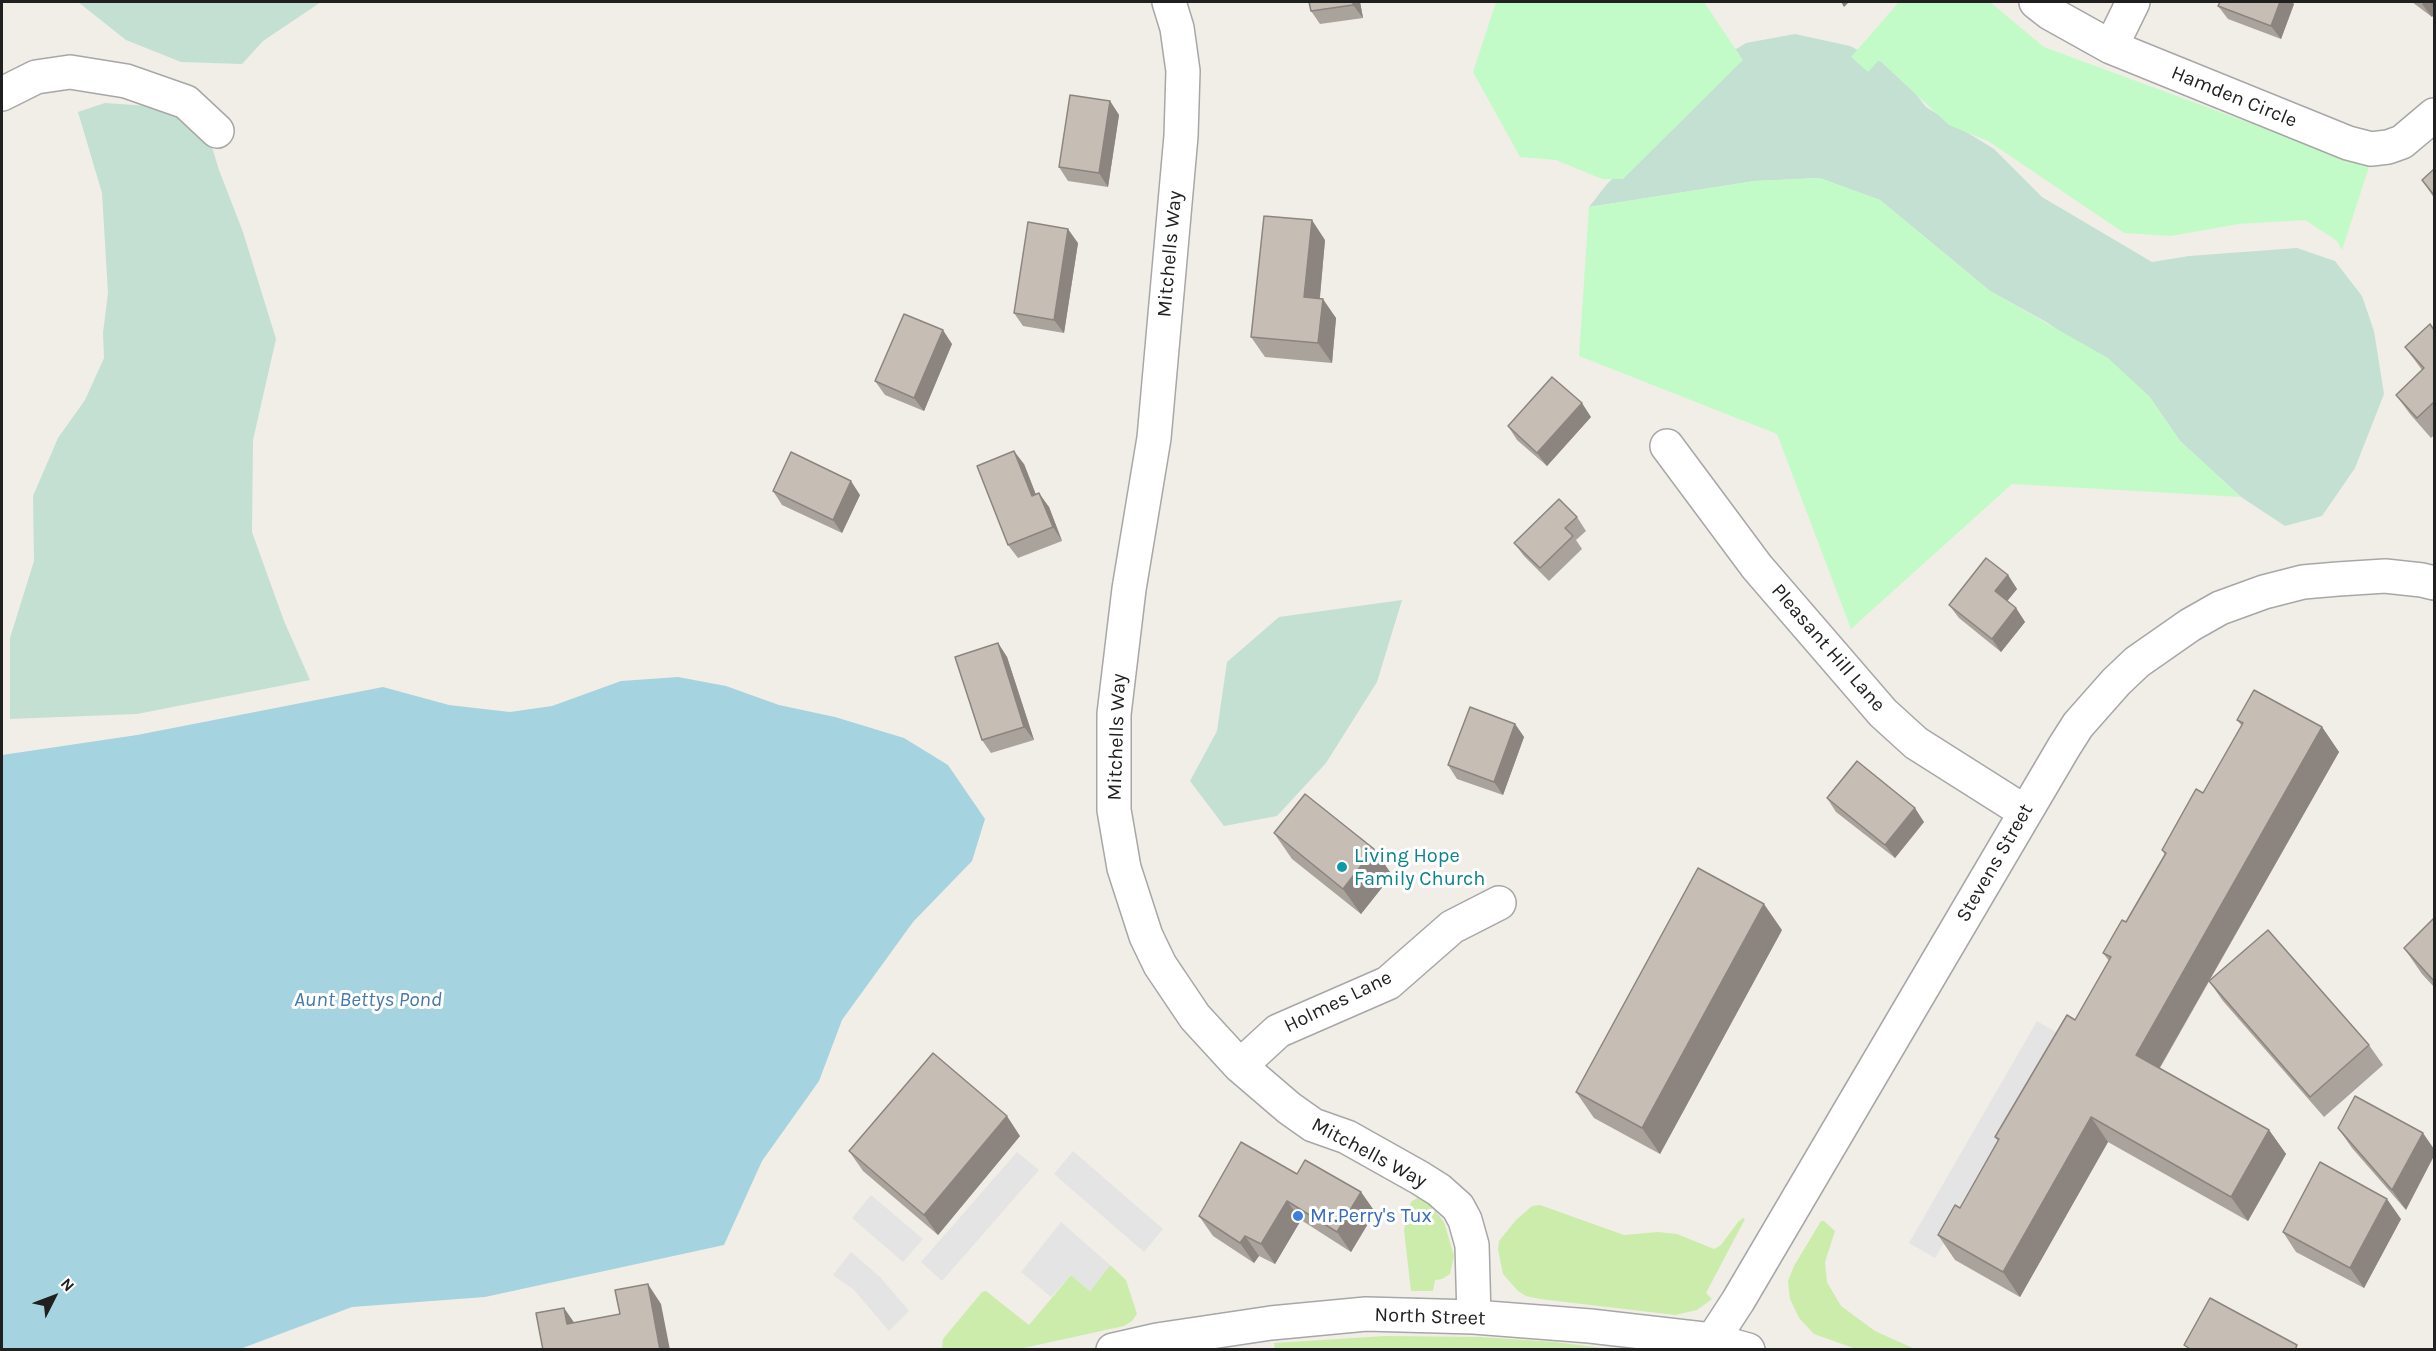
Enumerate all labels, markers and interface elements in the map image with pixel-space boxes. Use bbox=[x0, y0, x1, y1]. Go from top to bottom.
street label: Hamden Circle bbox=[2168, 61, 2300, 133]
street label: Mitchells Way bbox=[1153, 190, 1187, 318]
street label: Pleasant Hill Lane bbox=[1766, 579, 1890, 717]
street label: Mitchells Way bbox=[1103, 673, 1131, 801]
street label: Stevens Street bbox=[1952, 800, 2038, 926]
place label: Living Hope Family Church bbox=[1354, 844, 1485, 891]
marker: Living Hope Family Church bbox=[1335, 860, 1349, 874]
street label: Holmes Lane bbox=[1280, 966, 1396, 1038]
water label: Aunt Bettys Pond bbox=[294, 987, 442, 1013]
street label: Mitchells Way bbox=[1307, 1113, 1431, 1193]
place label: Mr.Perry's Tux bbox=[1310, 1204, 1432, 1228]
marker: Mr.Perry's Tux bbox=[1291, 1209, 1305, 1223]
north arrow bbox=[24, 1267, 84, 1327]
text: N bbox=[57, 1274, 79, 1295]
street label: North Street bbox=[1374, 1303, 1486, 1331]

